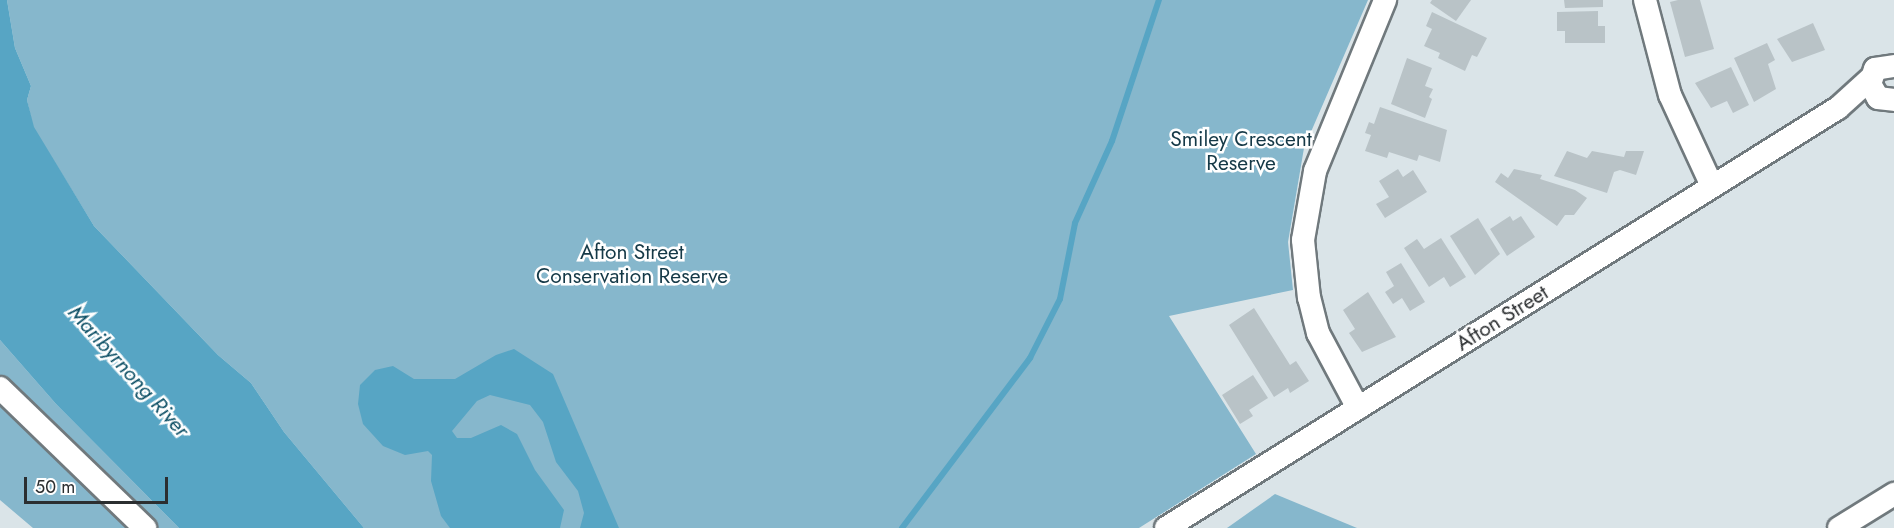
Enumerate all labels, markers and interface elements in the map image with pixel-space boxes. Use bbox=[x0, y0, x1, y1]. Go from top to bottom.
park label: Smiley Crescent Reserve bbox=[1170, 126, 1312, 176]
park label: Afton Street Conservation Reserve bbox=[536, 239, 728, 289]
street label: Afton Street bbox=[1451, 280, 1553, 356]
water label: Maribyrnong River bbox=[63, 300, 195, 442]
scale bar bbox=[27, 465, 171, 503]
text: 50 m bbox=[35, 474, 75, 500]

